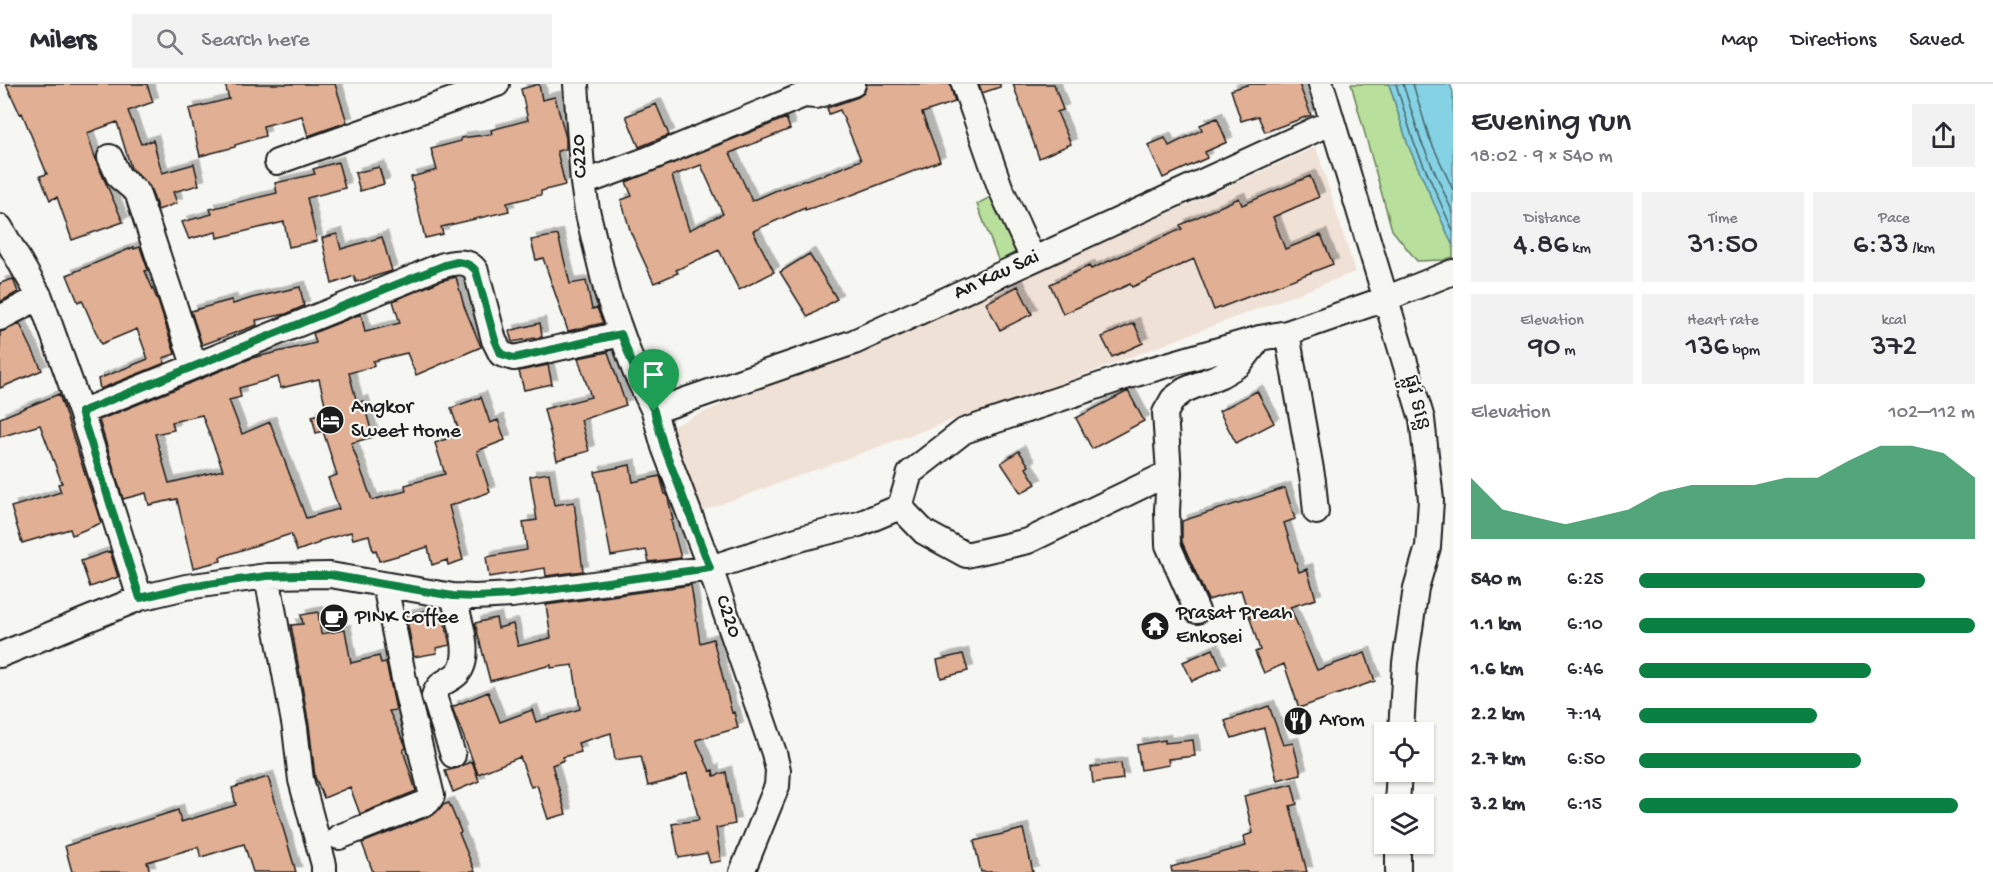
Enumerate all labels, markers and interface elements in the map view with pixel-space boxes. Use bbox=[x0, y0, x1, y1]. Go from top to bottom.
search box bbox=[132, 14, 552, 68]
text: Milers bbox=[30, 25, 96, 58]
icon: search bbox=[153, 25, 186, 58]
text: Search here bbox=[201, 28, 310, 54]
text: Map bbox=[1721, 29, 1758, 54]
text: Directions bbox=[1791, 29, 1876, 54]
text: Saved bbox=[1909, 29, 1963, 54]
text: Evening run bbox=[1471, 104, 1631, 142]
button: share bbox=[1912, 104, 1975, 167]
street label: C220 bbox=[567, 133, 595, 179]
text: 18:02 · 9 × 540 m bbox=[1471, 146, 1613, 169]
text: Distance bbox=[1524, 210, 1580, 229]
text: Time bbox=[1708, 210, 1738, 229]
text: Pace bbox=[1878, 210, 1910, 229]
text: 4.86 bbox=[1513, 229, 1568, 264]
text: 31:50 bbox=[1688, 229, 1758, 264]
text: 6:33 bbox=[1853, 229, 1909, 264]
text: km bbox=[1568, 240, 1591, 259]
text: /km bbox=[1909, 240, 1935, 259]
street label: An Kau Sai bbox=[950, 245, 1044, 307]
text: Elevation bbox=[1520, 312, 1584, 331]
text: Heart rate bbox=[1687, 312, 1759, 331]
text: kcal bbox=[1882, 312, 1906, 331]
text: 90 bbox=[1528, 331, 1560, 366]
text: 136 bbox=[1686, 331, 1729, 366]
text: 372 bbox=[1871, 331, 1917, 366]
text: m bbox=[1560, 342, 1576, 361]
text: bpm bbox=[1729, 342, 1760, 361]
pin bbox=[628, 349, 679, 411]
icon: arrive bbox=[637, 358, 670, 391]
street label: ផ្លូវ ទន្លេ bbox=[1393, 372, 1434, 435]
place label: Angkor Sweet Home bbox=[351, 396, 462, 445]
text: Elevation bbox=[1471, 402, 1551, 425]
text: 102–112 m bbox=[1889, 402, 1975, 425]
hotel icon: Angkor Sweet Home bbox=[314, 404, 346, 436]
text: 540 m bbox=[1471, 569, 1521, 592]
text: 6:25 bbox=[1567, 569, 1604, 592]
street label: C220 bbox=[708, 592, 746, 642]
cafe icon: PINK Coffee bbox=[318, 602, 350, 634]
place label: Prasat Preah Enkosei bbox=[1175, 602, 1292, 651]
place label: PINK Coffee bbox=[354, 606, 460, 631]
temple icon: Prasat Preah Enkosei bbox=[1139, 610, 1171, 642]
text: 1.1 km bbox=[1471, 614, 1521, 637]
text: 6:10 bbox=[1567, 614, 1603, 637]
text: 1.6 km bbox=[1471, 659, 1523, 682]
text: 6:46 bbox=[1567, 659, 1603, 682]
text: 2.2 km bbox=[1471, 704, 1525, 727]
text: 7:14 bbox=[1567, 704, 1601, 727]
restaurant icon: Arom bbox=[1282, 705, 1314, 737]
place label: Arom bbox=[1319, 709, 1365, 734]
map controls bbox=[1374, 722, 1434, 854]
button: locate bbox=[1374, 722, 1434, 782]
text: 2.7 km bbox=[1471, 749, 1525, 772]
text: 6:50 bbox=[1567, 749, 1605, 772]
button: layers bbox=[1374, 794, 1434, 854]
text: 3.2 km bbox=[1471, 794, 1525, 817]
text: 6:15 bbox=[1567, 794, 1602, 817]

